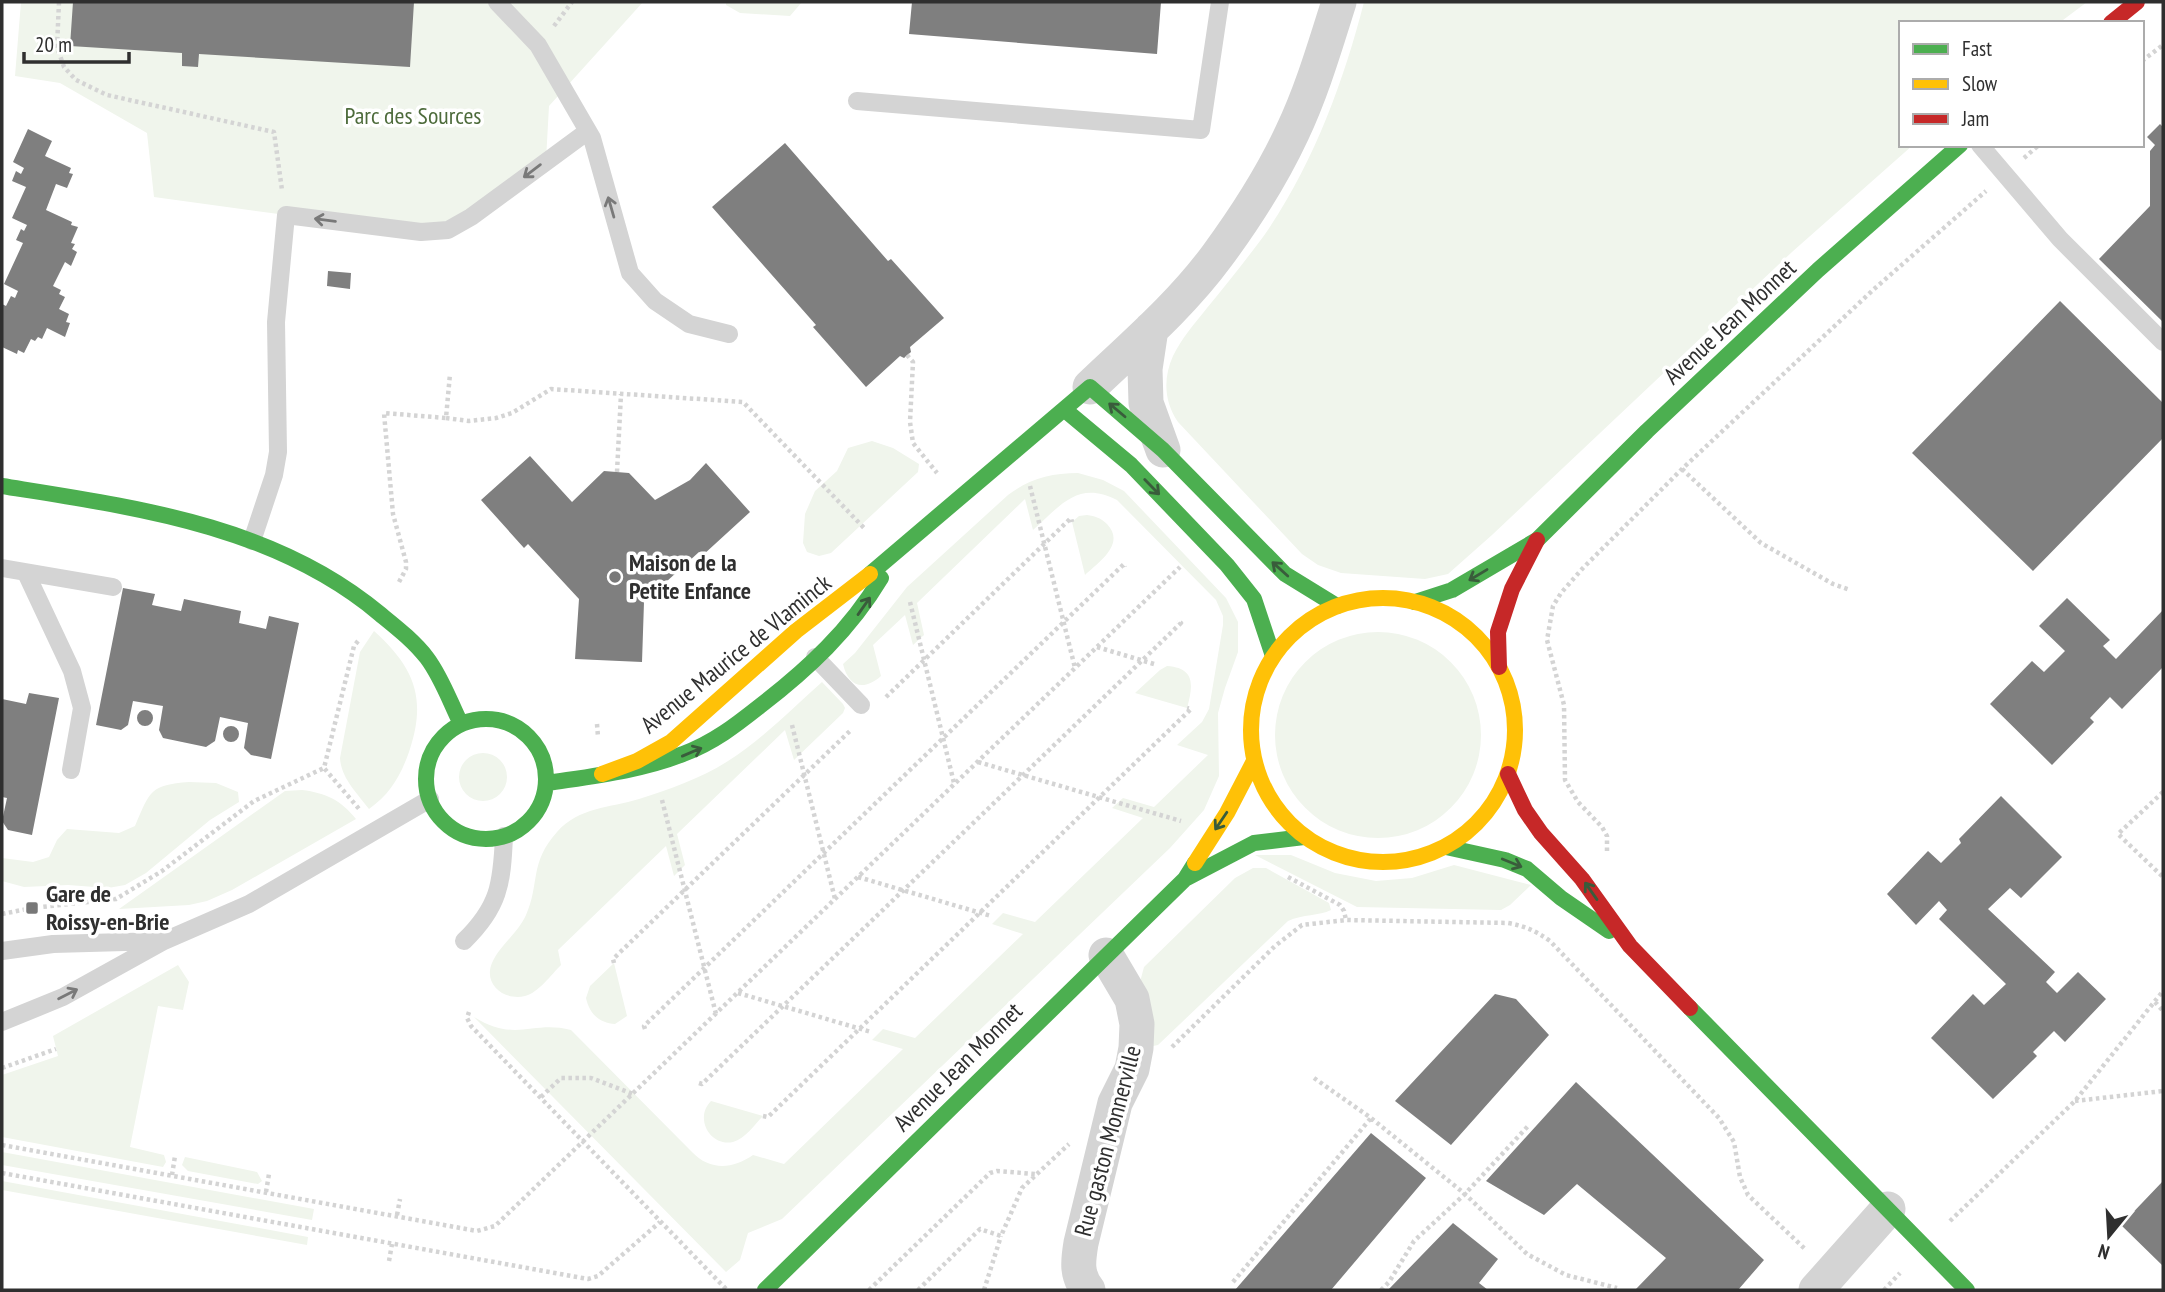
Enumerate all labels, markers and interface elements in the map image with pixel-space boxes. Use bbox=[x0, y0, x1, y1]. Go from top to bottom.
scale bar bbox=[24, 21, 130, 65]
legend bbox=[1899, 21, 2144, 147]
text: 20 m bbox=[35, 31, 72, 58]
text: Fast bbox=[1962, 35, 1992, 62]
text: Slow bbox=[1962, 70, 1998, 97]
park label: Parc des Sources bbox=[345, 100, 481, 131]
text: Jam bbox=[1961, 105, 1989, 132]
one-way arrow bbox=[523, 164, 542, 178]
one-way arrow bbox=[604, 197, 617, 219]
one-way arrow bbox=[314, 213, 336, 226]
street label: Avenue Jean Monnet bbox=[1657, 252, 1803, 391]
one-way arrow bbox=[1108, 403, 1126, 418]
one-way arrow bbox=[1144, 478, 1161, 495]
place label: Maison de la Petite Enfance bbox=[629, 547, 751, 606]
one-way arrow bbox=[1272, 560, 1289, 577]
street label: Avenue Maurice de Vlaminck bbox=[634, 567, 838, 740]
one-way arrow bbox=[1469, 568, 1489, 582]
marker: Maison de la Petite Enfance bbox=[607, 569, 623, 585]
one-way arrow bbox=[857, 597, 871, 616]
one-way arrow bbox=[681, 745, 702, 758]
one-way arrow bbox=[1214, 811, 1228, 830]
one-way arrow bbox=[1501, 858, 1523, 871]
place label: Gare de Roissy-en-Brie bbox=[46, 878, 169, 937]
one-way arrow bbox=[1584, 882, 1598, 901]
marker: Gare de Roissy-en-Brie bbox=[24, 900, 40, 916]
one-way arrow bbox=[57, 987, 78, 1001]
street label: Avenue Jean Monnet bbox=[887, 995, 1029, 1138]
street label: Rue gaston Monnerville bbox=[1067, 1042, 1148, 1240]
north arrow bbox=[2074, 1201, 2144, 1271]
text: N bbox=[2095, 1239, 2112, 1265]

